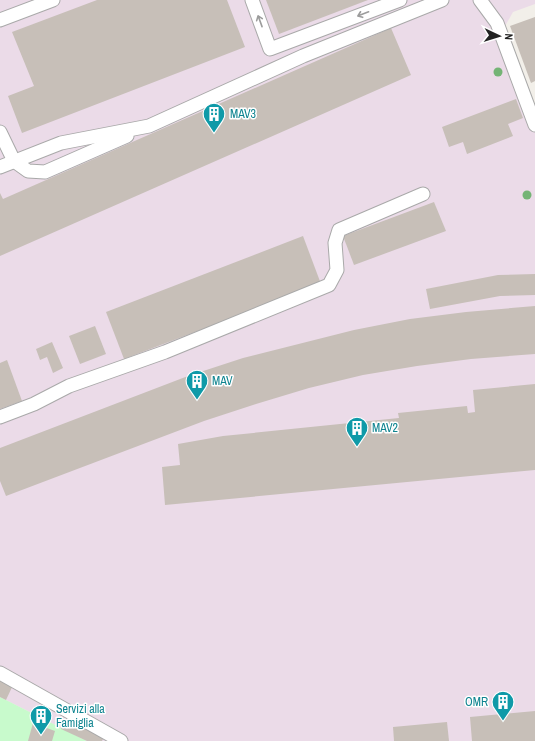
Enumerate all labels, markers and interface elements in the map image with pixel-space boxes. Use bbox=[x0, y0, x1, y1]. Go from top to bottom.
one-way arrow bbox=[358, 10, 370, 18]
one-way arrow bbox=[255, 15, 263, 27]
north arrow bbox=[479, 16, 519, 56]
text: N bbox=[502, 33, 516, 40]
building icon: MAV3 bbox=[201, 101, 227, 134]
place label: MAV3 bbox=[230, 106, 256, 122]
building icon: MAV bbox=[184, 368, 210, 401]
place label: MAV bbox=[212, 373, 233, 389]
building icon: MAV2 bbox=[344, 415, 370, 448]
place label: MAV2 bbox=[372, 420, 398, 436]
building icon: OMR bbox=[490, 689, 516, 722]
place label: OMR bbox=[465, 694, 488, 710]
place label: Servizi alla Famiglia bbox=[56, 701, 105, 731]
building icon: Servizi alla Famiglia bbox=[28, 703, 54, 736]

